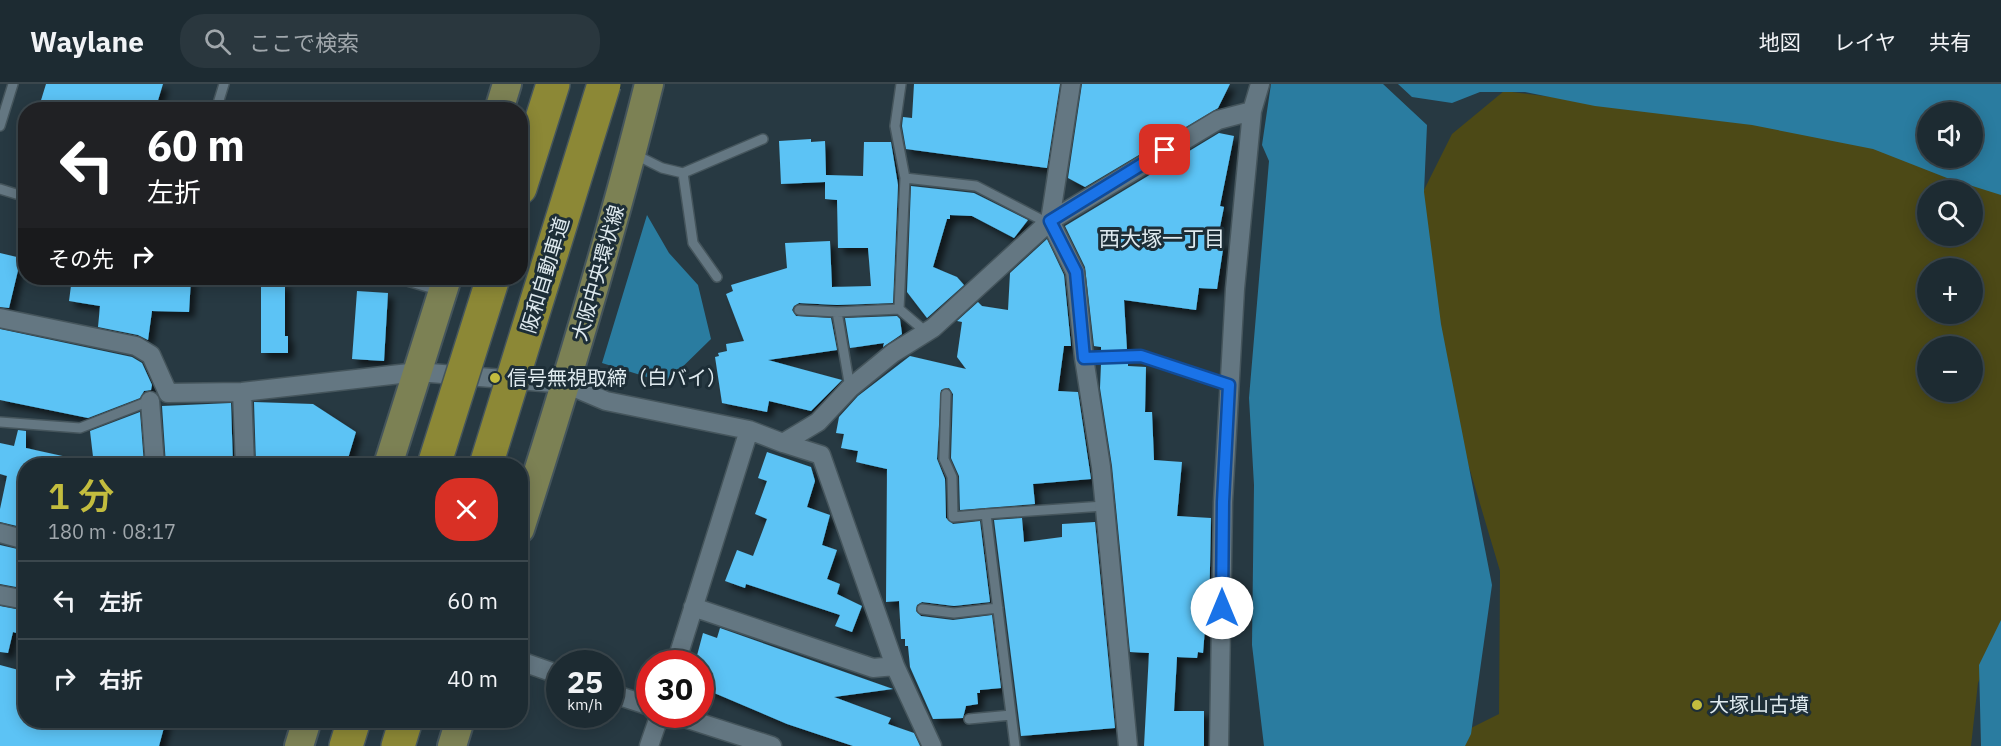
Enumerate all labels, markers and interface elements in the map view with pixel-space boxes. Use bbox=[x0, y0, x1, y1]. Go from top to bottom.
search box bbox=[180, 14, 600, 68]
text: Waylane bbox=[30, 23, 144, 60]
icon: search bbox=[201, 25, 234, 58]
text: ここで検索 bbox=[249, 28, 359, 57]
text: 地図 bbox=[1759, 28, 1801, 56]
text: レイヤ bbox=[1834, 28, 1896, 56]
text: 共有 bbox=[1929, 28, 1971, 56]
map controls bbox=[1917, 102, 1983, 402]
button: sound bbox=[1917, 102, 1983, 168]
text: 60 m bbox=[147, 118, 245, 173]
pin bbox=[1139, 124, 1190, 175]
icon: left bbox=[48, 126, 126, 204]
icon: arrive bbox=[1148, 133, 1181, 166]
text: 左折 bbox=[147, 174, 201, 209]
button: search bbox=[1917, 180, 1983, 246]
street label: 大阪中央環状線 bbox=[565, 202, 630, 344]
street label: 阪和自動車道 bbox=[514, 214, 575, 336]
district label: 西大塚一丁目 bbox=[1099, 224, 1225, 252]
icon: right bbox=[126, 240, 159, 273]
text: その先 bbox=[48, 244, 114, 273]
button: + bbox=[1917, 258, 1983, 324]
button: − bbox=[1917, 336, 1983, 402]
place label: 信号無視取締（白バイ） bbox=[507, 364, 727, 391]
marker: 信号無視取締（白バイ） bbox=[488, 371, 502, 385]
text: 1 分 bbox=[48, 472, 114, 519]
button: close bbox=[435, 478, 498, 541]
text: 180 m · 08:17 bbox=[48, 518, 176, 545]
position arrow bbox=[1190, 576, 1254, 640]
icon: left bbox=[48, 584, 81, 617]
text: 60 m bbox=[447, 586, 498, 615]
text: 左折 bbox=[99, 587, 143, 616]
speed limit sign: 30 bbox=[636, 650, 714, 728]
icon: right bbox=[48, 662, 81, 695]
text: 25 bbox=[567, 662, 603, 701]
text: 40 m bbox=[447, 664, 498, 693]
text: 右折 bbox=[99, 665, 143, 694]
place label: 大塚山古墳 bbox=[1709, 691, 1809, 718]
text: km/h bbox=[567, 695, 603, 714]
marker: 大塚山古墳 bbox=[1690, 698, 1704, 712]

